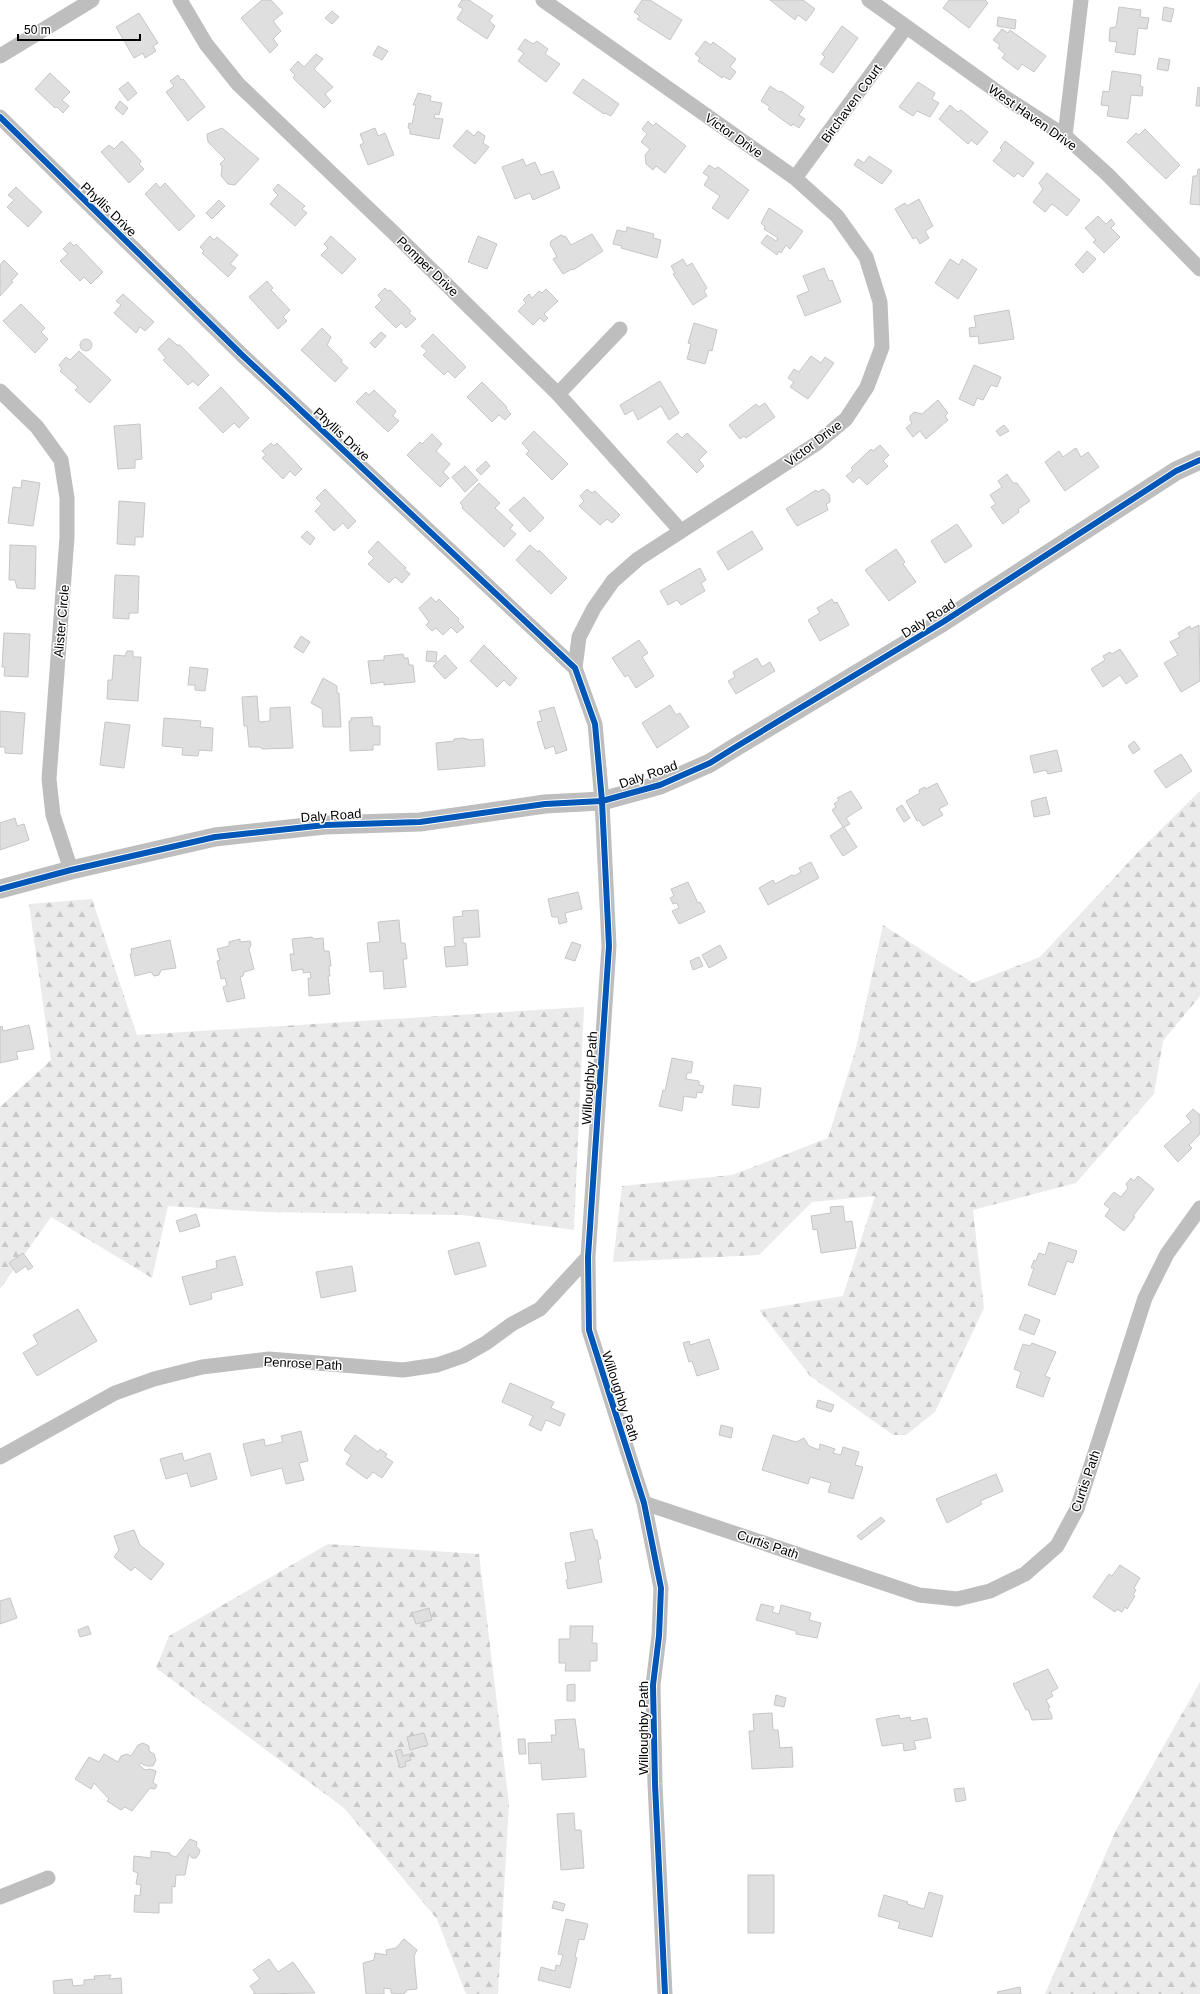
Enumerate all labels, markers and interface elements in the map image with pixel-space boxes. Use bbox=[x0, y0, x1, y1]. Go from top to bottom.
scale bar bbox=[18, 16, 140, 42]
text: 50 m bbox=[24, 23, 51, 37]
street label: Birchaven Court bbox=[818, 61, 885, 145]
street label: West Haven Drive bbox=[986, 81, 1080, 154]
street label: Victor Drive bbox=[702, 110, 765, 161]
street label: Phyllis Drive bbox=[78, 179, 140, 240]
street label: Pomper Drive bbox=[394, 233, 461, 299]
street label: Phyllis Drive bbox=[310, 404, 373, 464]
street label: Victor Drive bbox=[782, 417, 845, 470]
street label: Alister Circle bbox=[51, 584, 72, 658]
street label: Daly Road bbox=[899, 596, 958, 641]
street label: Daly Road bbox=[617, 757, 679, 791]
street label: Daly Road bbox=[300, 806, 362, 825]
street label: Willoughby Path bbox=[579, 1031, 600, 1125]
street label: Willoughby Path bbox=[599, 1349, 642, 1443]
street label: Penrose Path bbox=[263, 1354, 343, 1373]
street label: Curtis Path bbox=[1068, 1448, 1103, 1514]
street label: Curtis Path bbox=[735, 1527, 801, 1562]
street label: Willoughby Path bbox=[636, 1681, 651, 1775]

